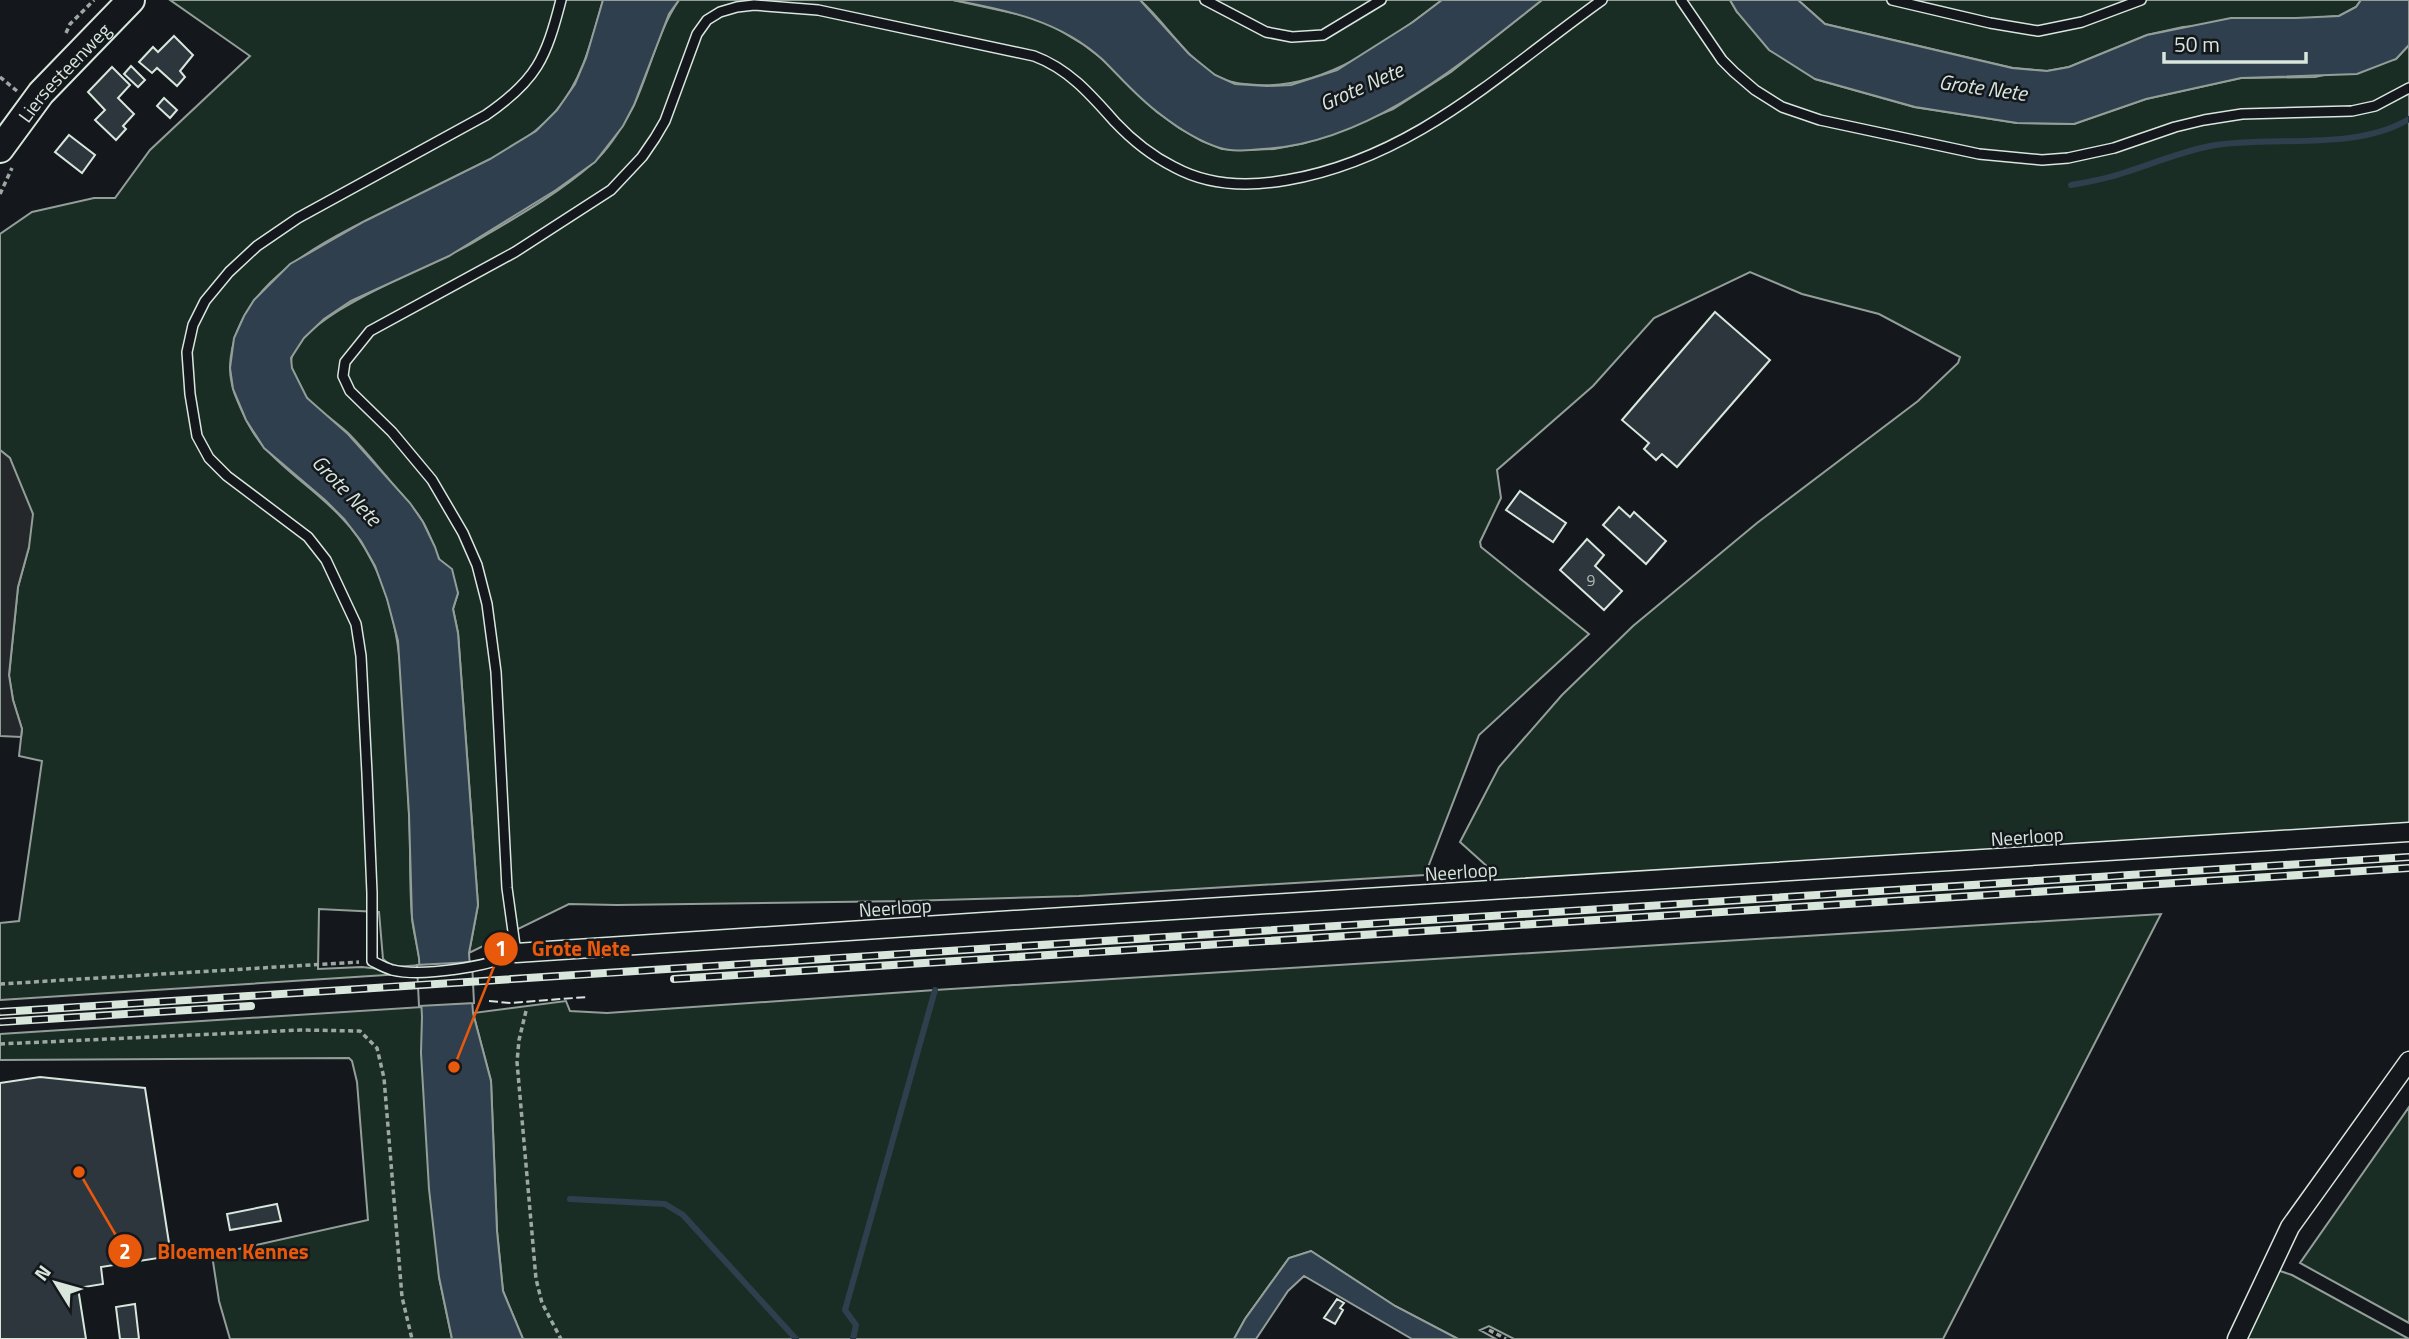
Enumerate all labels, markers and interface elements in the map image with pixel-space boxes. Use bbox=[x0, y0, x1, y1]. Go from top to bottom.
street label: Liersesteenweg bbox=[10, 15, 117, 128]
scale bar bbox=[2164, 21, 2306, 65]
text: 50 m bbox=[2174, 28, 2220, 60]
water label: Grote Nete bbox=[1314, 53, 1409, 119]
water label: Grote Nete bbox=[1937, 65, 2031, 109]
water label: Grote Nete bbox=[305, 447, 390, 534]
house number: 9 bbox=[1587, 568, 1596, 592]
street label: Neerloop bbox=[1990, 819, 2064, 853]
street label: Neerloop bbox=[1424, 854, 1498, 888]
street label: Neerloop bbox=[858, 890, 932, 924]
callout: Grote Nete bbox=[483, 928, 645, 970]
text: 1 bbox=[495, 932, 507, 964]
text: Grote Nete bbox=[532, 932, 630, 964]
callout: Bloemen Kennes bbox=[108, 1230, 322, 1272]
text: 2 bbox=[119, 1235, 131, 1267]
text: Bloemen Kennes bbox=[157, 1235, 309, 1267]
north arrow bbox=[21, 1248, 91, 1318]
text: N bbox=[26, 1258, 58, 1286]

